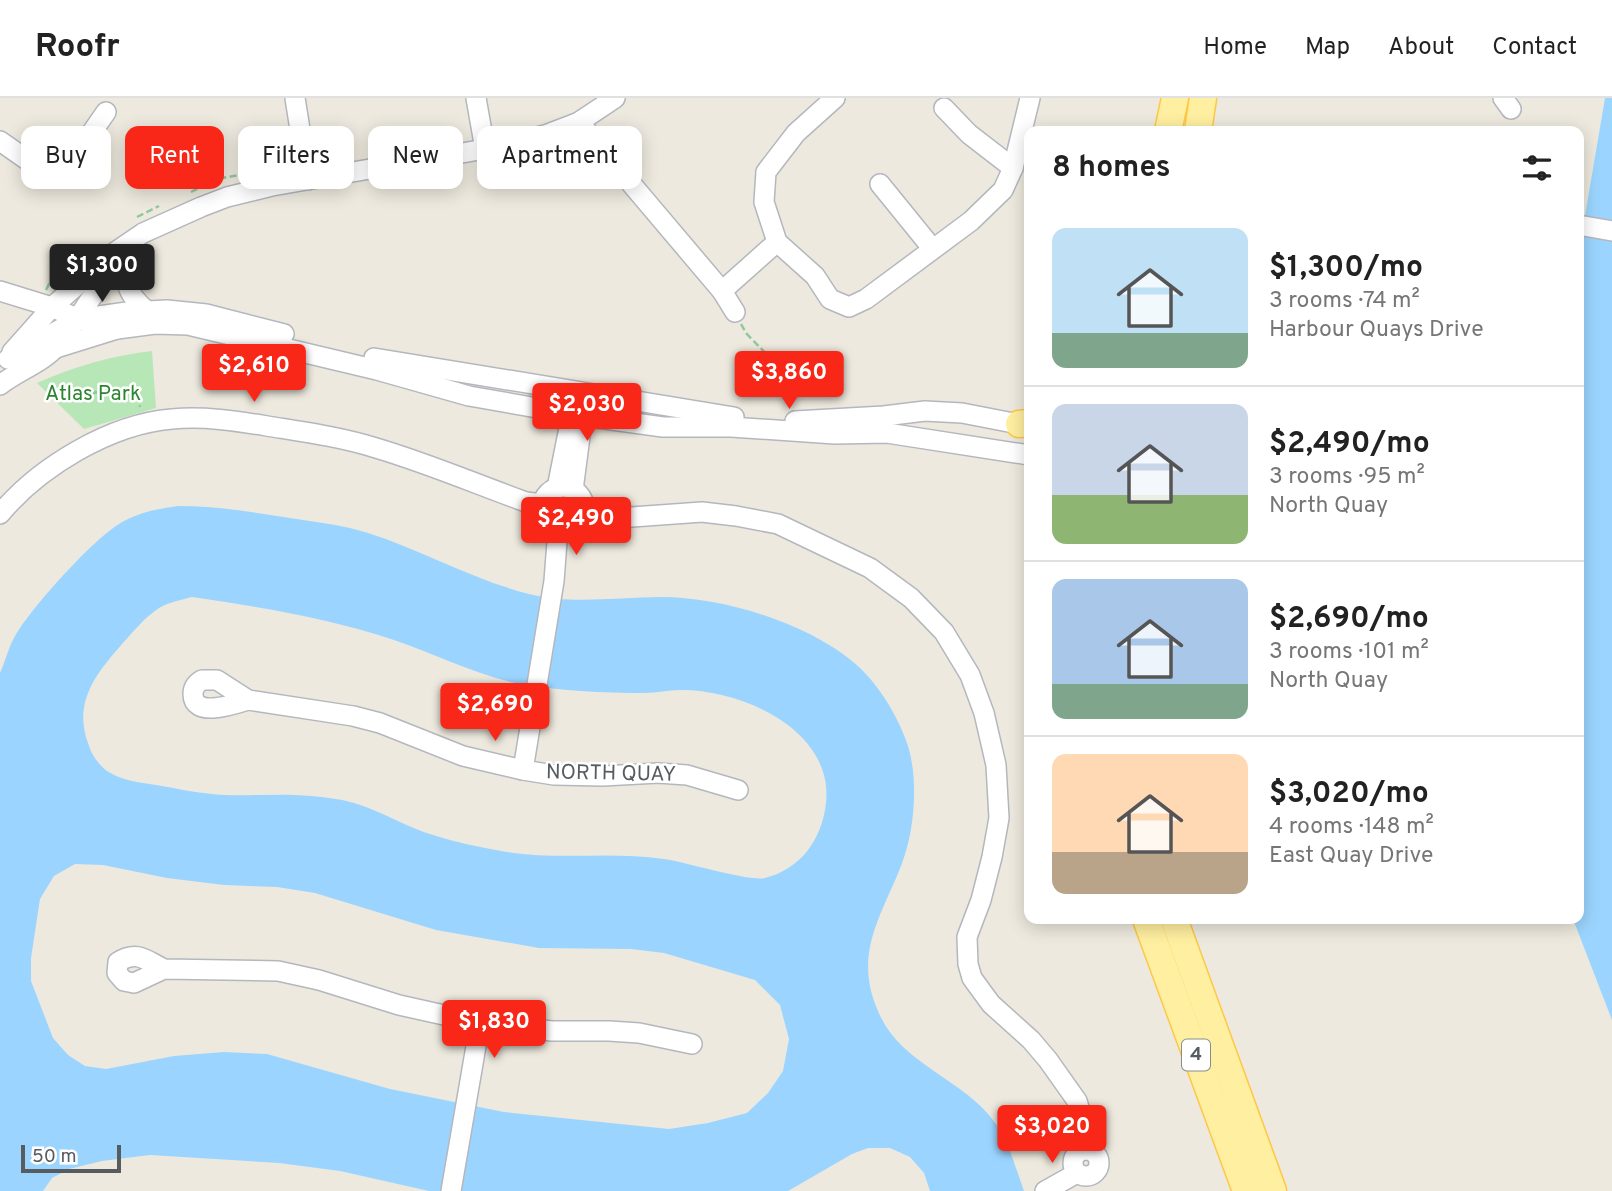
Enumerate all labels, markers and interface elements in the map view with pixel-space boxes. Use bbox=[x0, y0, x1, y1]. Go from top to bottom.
text: Roofr bbox=[35, 27, 120, 69]
text: Home bbox=[1203, 33, 1267, 63]
text: Map bbox=[1305, 33, 1350, 63]
text: About bbox=[1388, 33, 1454, 63]
text: Contact bbox=[1492, 33, 1577, 63]
chip: Buy bbox=[21, 126, 111, 189]
chip: Rent bbox=[125, 126, 224, 189]
chip: Filters bbox=[238, 126, 354, 189]
chip: New bbox=[368, 126, 463, 189]
chip: Apartment bbox=[477, 126, 642, 189]
icon: filters bbox=[1518, 149, 1556, 187]
text: 8 homes bbox=[1052, 150, 1171, 187]
pin: $1,300 bbox=[45, 244, 159, 304]
text: $1,300/mo bbox=[1269, 250, 1423, 287]
text: $1,300 bbox=[66, 252, 138, 281]
icon: home bbox=[1108, 256, 1192, 340]
text: 3 rooms · 74 m² bbox=[1269, 287, 1420, 316]
text: Harbour Quays Drive bbox=[1269, 316, 1484, 345]
pin: $2,610 bbox=[197, 344, 311, 404]
text: $2,610 bbox=[218, 352, 290, 381]
pin: $3,860 bbox=[732, 352, 846, 411]
text: $3,860 bbox=[751, 359, 827, 388]
park label: Atlas Park bbox=[45, 381, 141, 408]
pin: $2,030 bbox=[530, 384, 644, 443]
text: $2,030 bbox=[548, 391, 626, 420]
text: $2,490/mo bbox=[1269, 426, 1430, 463]
icon: home bbox=[1108, 432, 1192, 516]
text: 3 rooms · 95 m² bbox=[1269, 463, 1425, 492]
text: North Quay bbox=[1269, 492, 1388, 521]
pin: $2,490 bbox=[519, 498, 633, 557]
text: $2,490 bbox=[537, 505, 615, 534]
text: $2,690/mo bbox=[1269, 601, 1429, 638]
icon: home bbox=[1108, 607, 1192, 691]
text: 3 rooms · 101 m² bbox=[1269, 638, 1429, 667]
text: North Quay bbox=[1269, 667, 1388, 696]
pin: $2,690 bbox=[438, 684, 552, 743]
text: $2,690 bbox=[456, 691, 534, 720]
street label: NORTH QUAY bbox=[546, 759, 676, 789]
text: $3,020/mo bbox=[1269, 776, 1429, 813]
icon: home bbox=[1108, 782, 1192, 866]
text: 4 rooms · 148 m² bbox=[1269, 813, 1434, 842]
text: East Quay Drive bbox=[1269, 842, 1433, 871]
pin: $1,830 bbox=[437, 1000, 551, 1060]
text: $1,830 bbox=[458, 1008, 530, 1037]
road number: 4 bbox=[1182, 1040, 1210, 1071]
pin: $3,020 bbox=[995, 1105, 1109, 1165]
text: $3,020 bbox=[1013, 1113, 1091, 1142]
scale bar bbox=[21, 1142, 121, 1174]
text: 50 m bbox=[32, 1145, 77, 1169]

